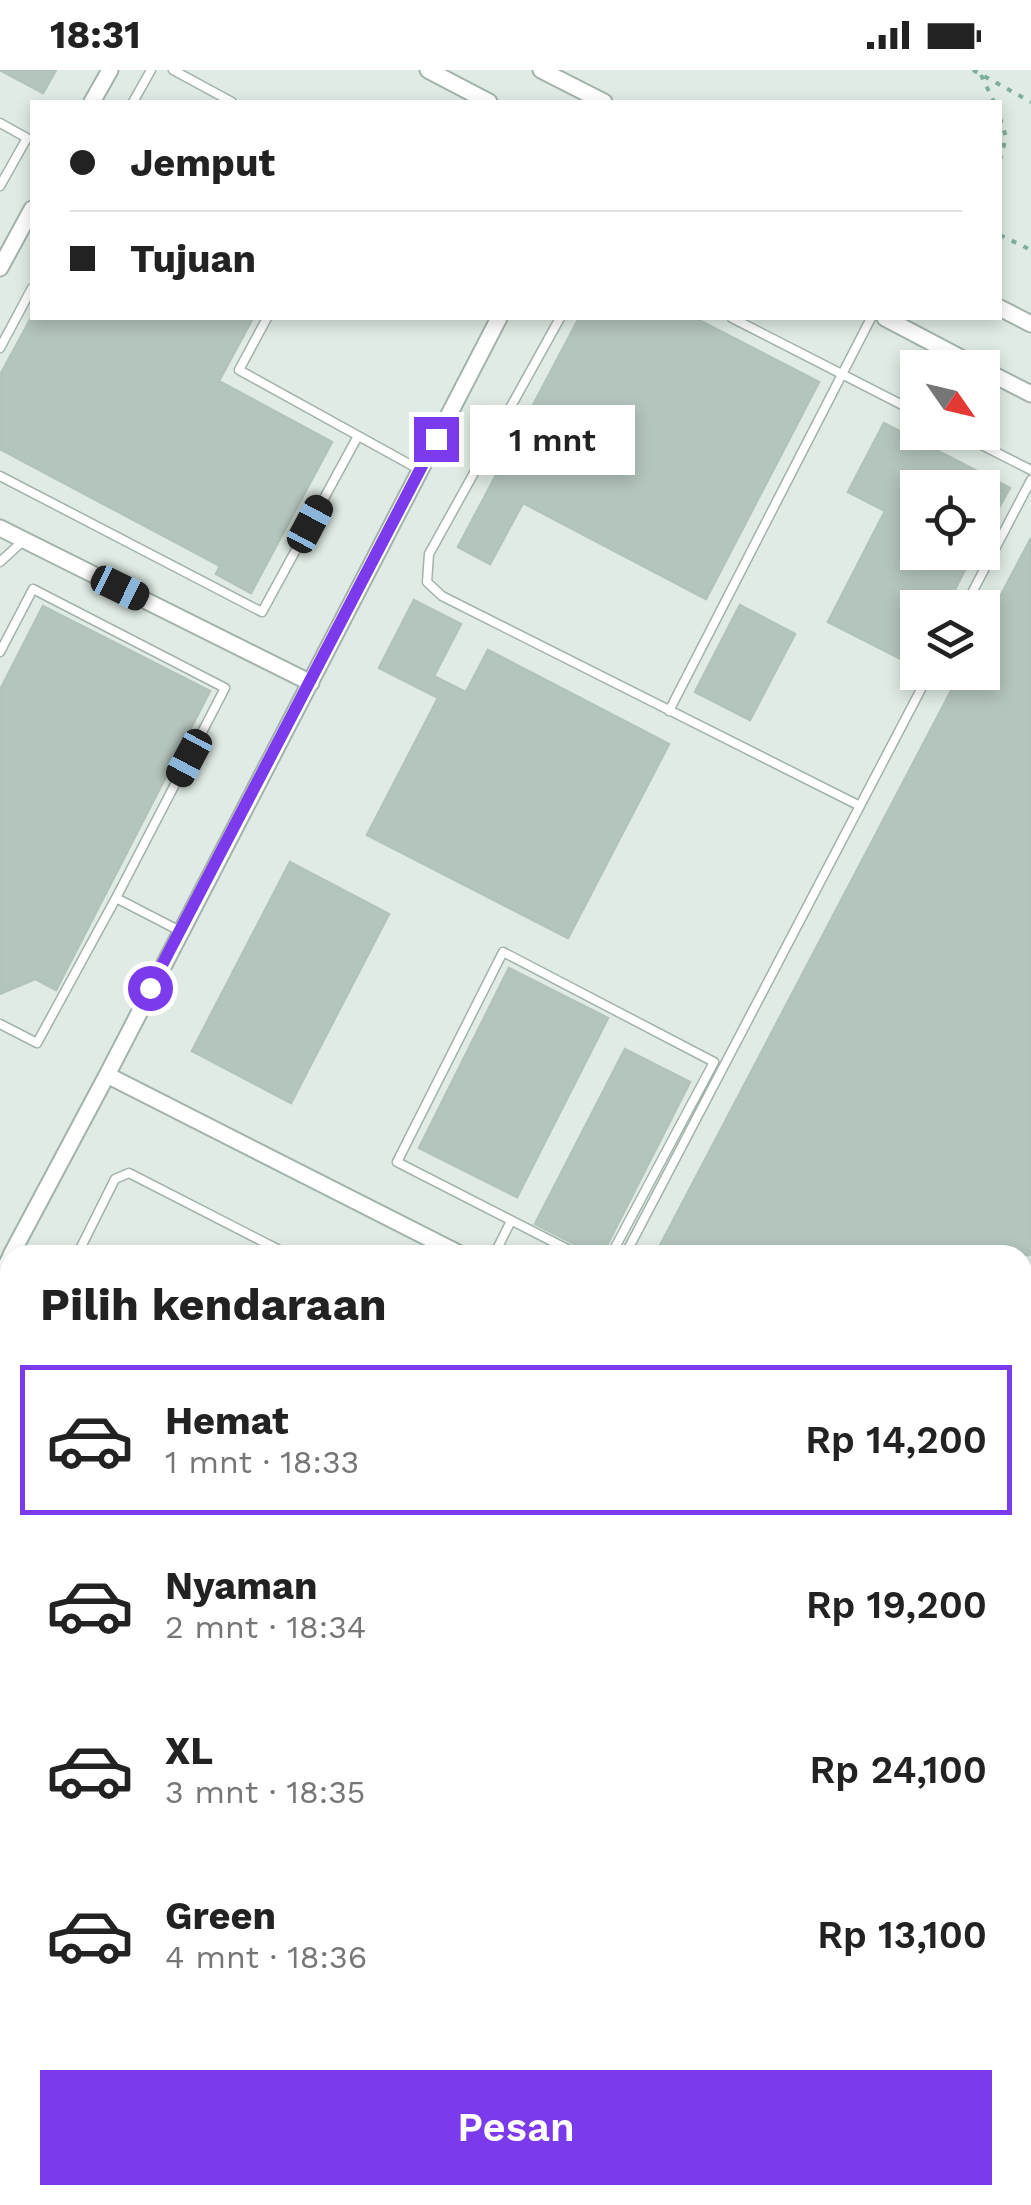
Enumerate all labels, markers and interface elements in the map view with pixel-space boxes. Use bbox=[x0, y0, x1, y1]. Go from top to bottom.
text: 18:31 bbox=[50, 13, 141, 57]
text: Jemput bbox=[130, 141, 275, 185]
text: Tujuan bbox=[130, 237, 256, 281]
north arrow bbox=[900, 350, 1000, 450]
map controls bbox=[900, 350, 1000, 690]
callout: 1 mnt bbox=[471, 404, 636, 474]
route end bbox=[414, 417, 459, 462]
text: 1 mnt bbox=[509, 421, 596, 459]
button: locate bbox=[900, 470, 1000, 570]
car bbox=[283, 490, 337, 558]
car bbox=[86, 561, 154, 615]
button: layers bbox=[900, 590, 1000, 690]
car bbox=[162, 724, 216, 792]
route start bbox=[128, 966, 173, 1011]
text: Pilih kendaraan bbox=[40, 1278, 387, 1331]
icon: car bbox=[45, 1395, 135, 1485]
text: Hemat bbox=[165, 1399, 289, 1443]
text: Rp 14,200 bbox=[805, 1418, 987, 1462]
text: 1 mnt · 18:33 bbox=[165, 1443, 359, 1481]
icon: car bbox=[45, 1560, 135, 1650]
text: Nyaman bbox=[165, 1564, 317, 1608]
text: Rp 19,200 bbox=[806, 1583, 987, 1627]
text: 2 mnt · 18:34 bbox=[165, 1608, 366, 1646]
icon: car bbox=[45, 1725, 135, 1815]
text: XL bbox=[165, 1729, 213, 1773]
text: Rp 24,100 bbox=[810, 1748, 987, 1792]
text: 3 mnt · 18:35 bbox=[165, 1773, 365, 1811]
icon: car bbox=[45, 1890, 135, 1980]
text: Green bbox=[165, 1894, 276, 1938]
text: Rp 13,100 bbox=[817, 1913, 987, 1957]
text: 4 mnt · 18:36 bbox=[165, 1938, 367, 1976]
button: Pesan bbox=[40, 2070, 992, 2185]

